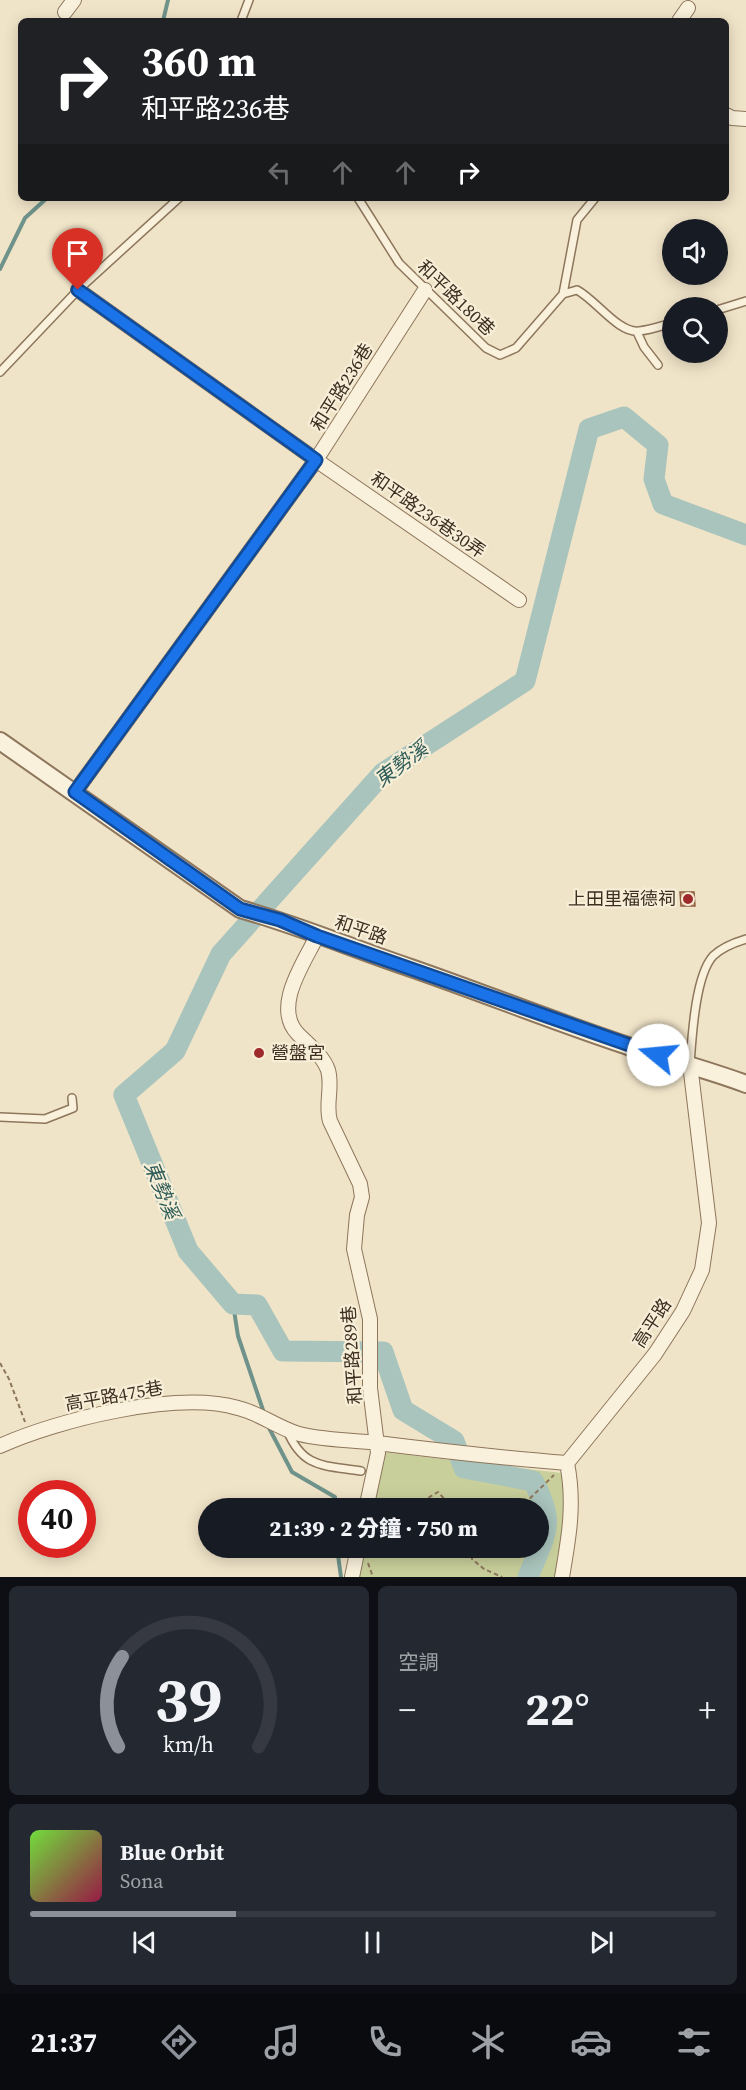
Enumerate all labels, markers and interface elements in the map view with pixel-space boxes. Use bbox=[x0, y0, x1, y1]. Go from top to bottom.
text: 360 m bbox=[141, 32, 256, 90]
icon: right bbox=[42, 42, 120, 120]
text: 和平路236巷 bbox=[141, 90, 290, 127]
icon: left bbox=[263, 156, 296, 189]
icon: ahead bbox=[326, 156, 359, 189]
icon: ahead bbox=[389, 156, 422, 189]
icon: right bbox=[452, 156, 485, 189]
map controls bbox=[662, 219, 728, 363]
button: sound bbox=[662, 219, 728, 285]
pin bbox=[52, 228, 103, 290]
icon: arrive bbox=[61, 237, 94, 270]
street label: 和平路180巷 bbox=[412, 254, 501, 341]
button: search bbox=[662, 297, 728, 363]
street label: 和平路236巷 bbox=[305, 338, 378, 435]
street label: 和平路236巷30弄 bbox=[366, 466, 491, 564]
water label: 東勢溪 bbox=[369, 733, 436, 793]
place label: 上田里福德祠 bbox=[568, 886, 676, 911]
marker: 上田里福德祠 bbox=[681, 892, 695, 906]
street label: 和平路 bbox=[332, 909, 391, 950]
position arrow bbox=[626, 1023, 690, 1087]
place label: 營盤宮 bbox=[271, 1040, 325, 1065]
marker: 營盤宮 bbox=[252, 1046, 266, 1060]
water label: 東勢溪 bbox=[138, 1157, 187, 1226]
street label: 高平路 bbox=[626, 1293, 677, 1352]
street label: 和平路289巷 bbox=[336, 1305, 367, 1405]
street label: 高平路475巷 bbox=[63, 1375, 165, 1416]
speed limit sign: 40 bbox=[18, 1480, 96, 1558]
text: 21:39 · 2 分鐘 · 750 m bbox=[269, 1513, 478, 1543]
text: 空調 bbox=[399, 1648, 439, 1676]
text: 39 bbox=[155, 1656, 223, 1742]
text: 22° bbox=[525, 1678, 589, 1740]
text: − bbox=[399, 1687, 416, 1732]
text: + bbox=[698, 1687, 716, 1732]
text: km/h bbox=[163, 1731, 214, 1760]
text: Blue Orbit bbox=[120, 1837, 224, 1867]
text: Sona bbox=[120, 1867, 164, 1895]
icon: previous bbox=[128, 1926, 161, 1959]
icon: pause bbox=[356, 1926, 389, 1959]
icon: next bbox=[585, 1926, 618, 1959]
icon: directions bbox=[158, 2021, 200, 2063]
icon: music bbox=[261, 2021, 303, 2063]
icon: phone bbox=[364, 2021, 406, 2063]
icon: climate bbox=[467, 2021, 509, 2063]
icon: car bbox=[570, 2021, 612, 2063]
icon: filters bbox=[673, 2021, 715, 2063]
text: 21:37 bbox=[31, 2024, 97, 2061]

